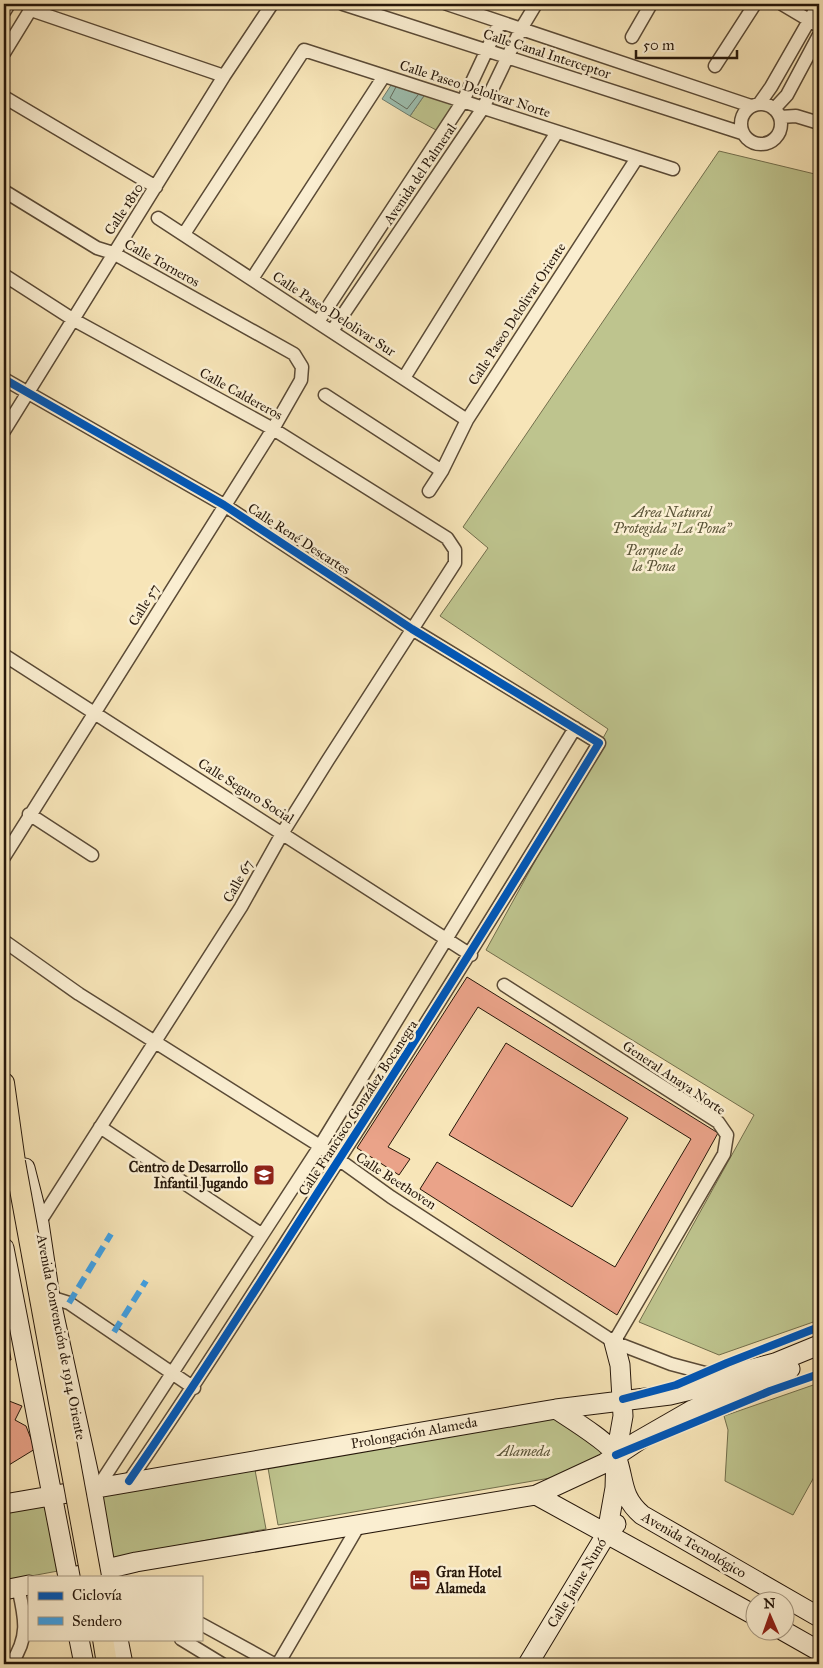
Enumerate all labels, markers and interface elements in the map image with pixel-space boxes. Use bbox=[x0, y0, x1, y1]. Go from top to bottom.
street label: Calle Canal Interceptor bbox=[481, 25, 614, 83]
scale bar bbox=[636, 28, 737, 60]
text: 50 m bbox=[643, 36, 675, 54]
street label: Calle Paseo Delolivar Norte bbox=[397, 57, 553, 121]
street label: Avenida del Palmeral bbox=[379, 120, 460, 229]
street label: Calle 1810 bbox=[101, 180, 147, 238]
street label: Calle Torneros bbox=[121, 235, 203, 291]
street label: Calle Paseo Delolivar Oriente bbox=[465, 239, 570, 388]
street label: Calle Paseo Delolivar Sur bbox=[269, 268, 399, 361]
street label: Calle Caldereros bbox=[197, 364, 285, 424]
street label: Calle René Descartes bbox=[245, 500, 353, 578]
park label: Area Natural Protegida "La Pona" bbox=[612, 504, 733, 537]
park label: Parque de la Pona bbox=[625, 542, 683, 575]
street label: Calle 57 bbox=[125, 581, 163, 629]
street label: Calle Seguro Social bbox=[195, 755, 297, 827]
street label: Calle 67 bbox=[219, 857, 257, 905]
street label: Calle Francisco González Bocanegra bbox=[295, 1017, 421, 1199]
street label: General Anaya Norte bbox=[619, 1037, 729, 1119]
street label: Calle Beethoven bbox=[353, 1149, 440, 1214]
place label: Centro de Desarrollo Infantil Jugando bbox=[129, 1159, 248, 1193]
school or university icon: Centro de Desarrollo Infantil Jugando bbox=[252, 1163, 276, 1187]
street label: Avenida Convención de 1914 Oriente bbox=[33, 1232, 89, 1441]
street label: Prolongación Alameda bbox=[349, 1413, 479, 1452]
park label: Alameda bbox=[496, 1443, 551, 1460]
street label: Avenida Tecnológico bbox=[638, 1508, 749, 1582]
street label: Calle Jaime Nunó bbox=[544, 1535, 611, 1631]
place label: Gran Hotel Alameda bbox=[435, 1564, 503, 1597]
hotel icon: Gran Hotel Alameda bbox=[408, 1568, 432, 1592]
legend bbox=[28, 1576, 202, 1640]
text: Ciclovía bbox=[72, 1586, 123, 1604]
north arrow bbox=[746, 1590, 796, 1640]
text: N bbox=[763, 1595, 776, 1612]
text: Sendero bbox=[72, 1612, 122, 1630]

